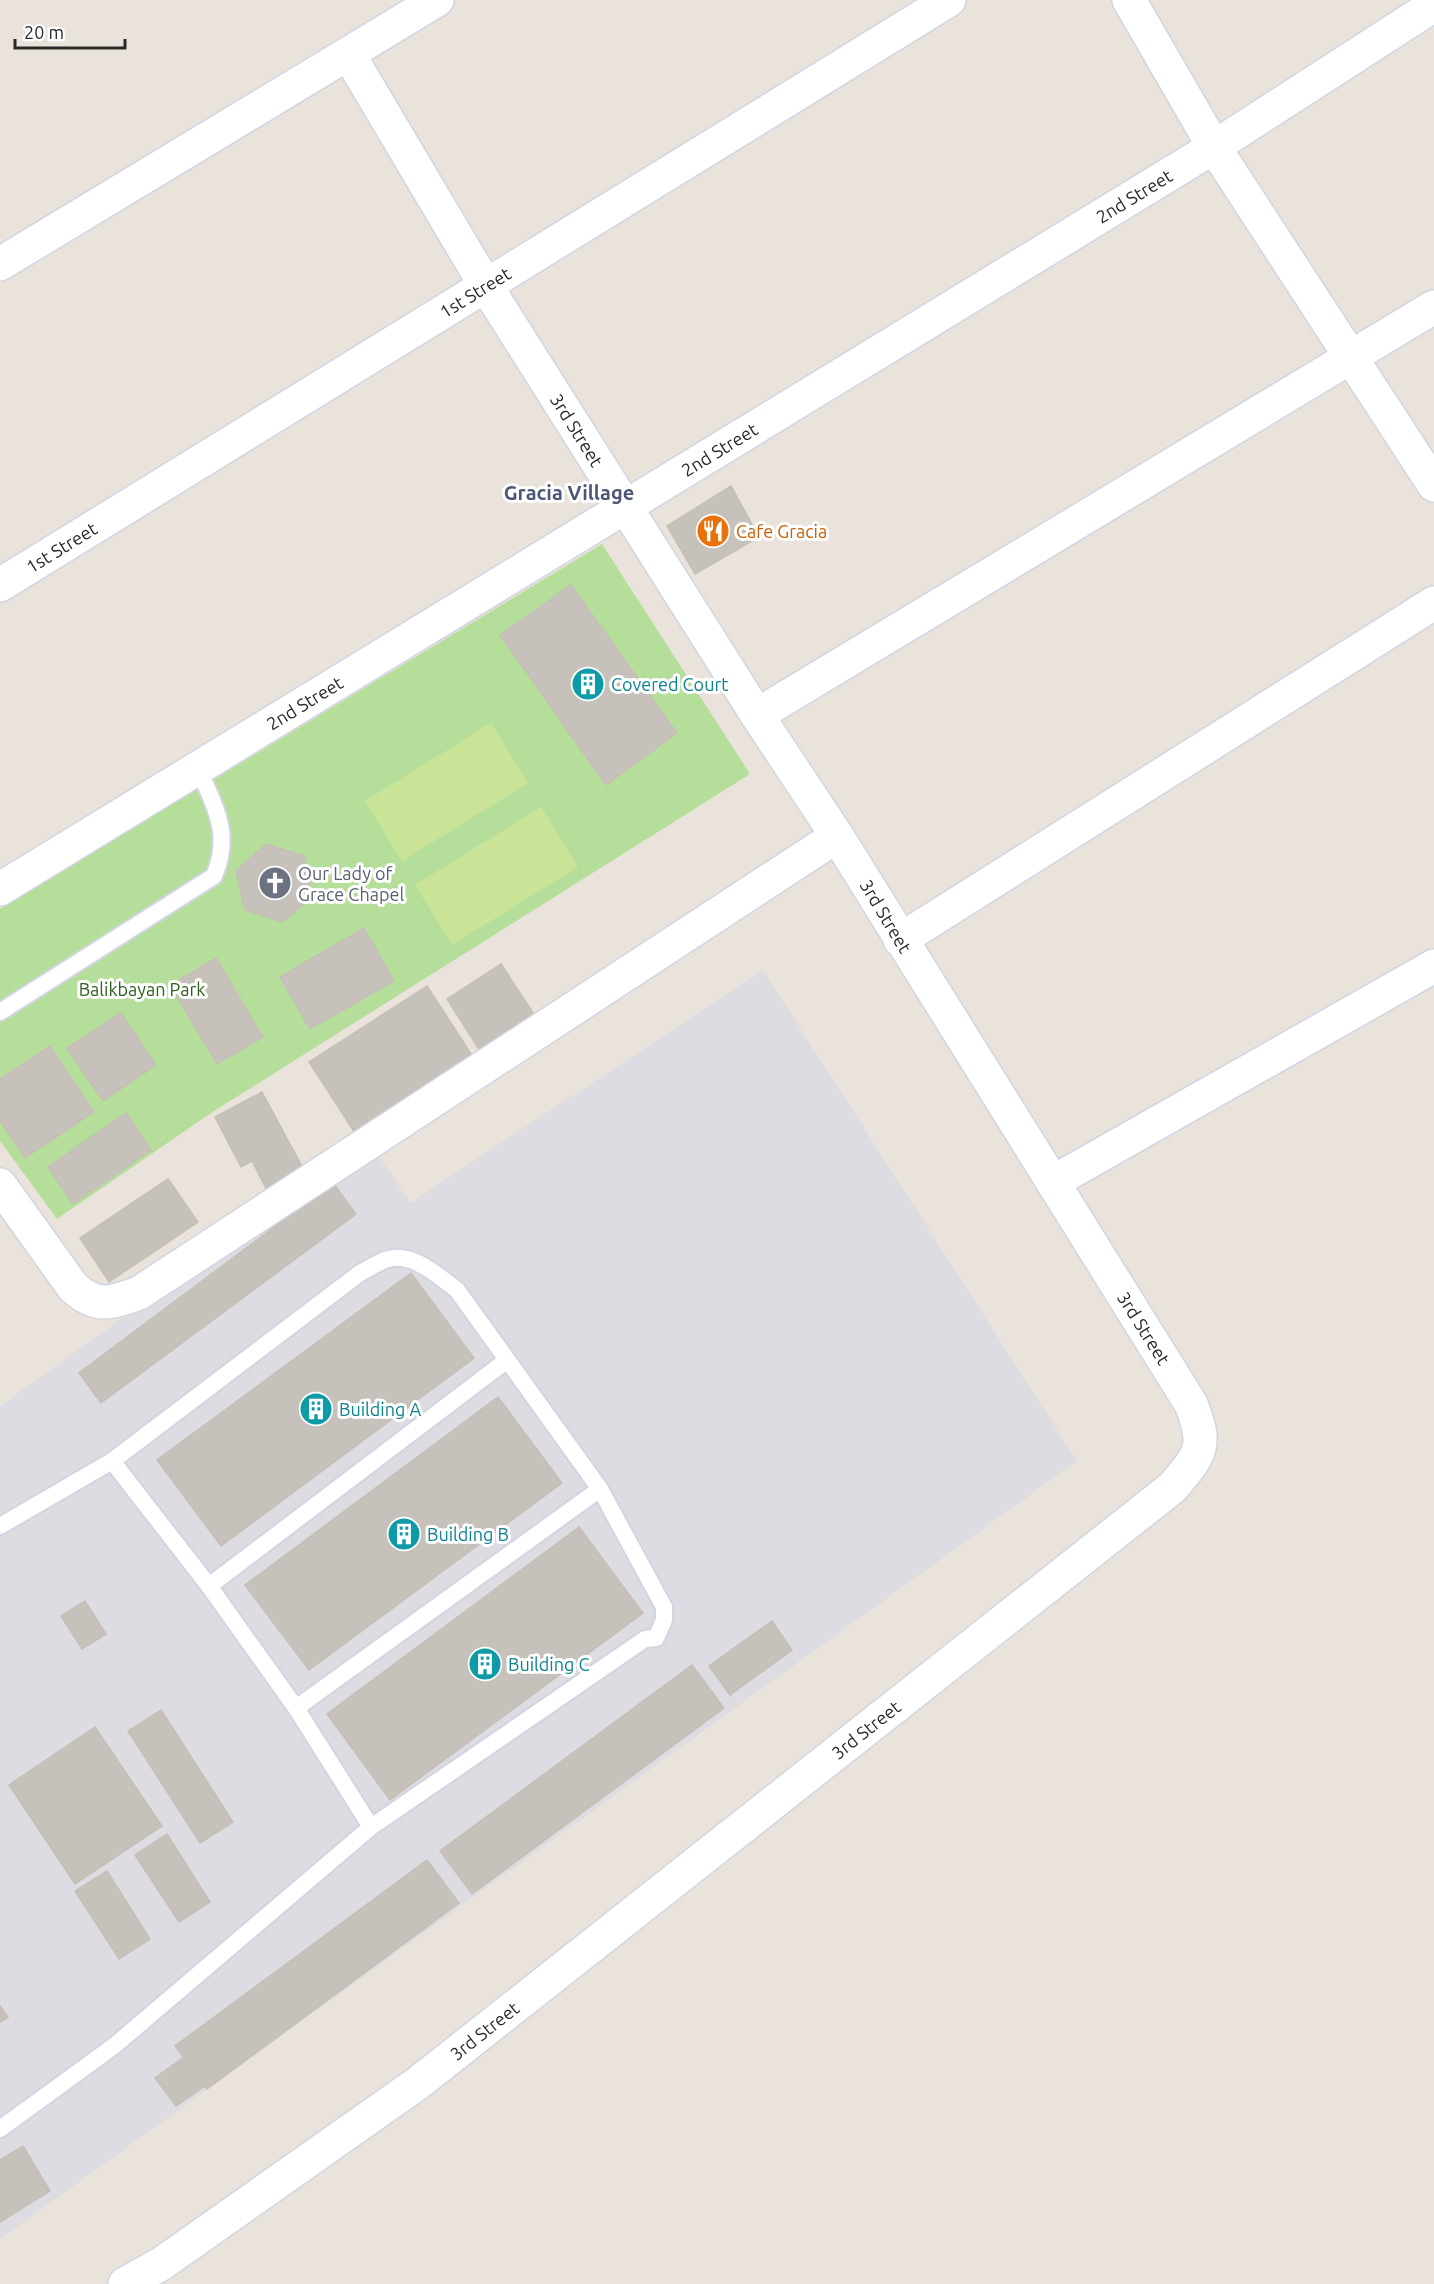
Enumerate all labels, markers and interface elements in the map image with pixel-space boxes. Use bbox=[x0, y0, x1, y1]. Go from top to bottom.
scale bar bbox=[15, 12, 124, 50]
text: 20 m bbox=[24, 22, 64, 42]
street label: 2nd Street bbox=[1092, 165, 1176, 227]
street label: 1st Street bbox=[436, 263, 514, 322]
street label: 3rd Street bbox=[547, 390, 607, 470]
street label: 2nd Street bbox=[678, 419, 761, 480]
district label: Gracia Village bbox=[504, 481, 634, 504]
restaurant icon: Cafe Gracia bbox=[695, 513, 731, 549]
street label: 1st Street bbox=[22, 518, 100, 577]
place label: Cafe Gracia bbox=[736, 521, 827, 541]
building icon: Covered Court bbox=[570, 666, 606, 702]
street label: 2nd Street bbox=[263, 672, 346, 734]
place label: Covered Court bbox=[611, 674, 728, 694]
place label: Our Lady of Grace Chapel bbox=[298, 863, 404, 904]
church icon: Our Lady of Grace Chapel bbox=[257, 865, 293, 901]
street label: 3rd Street bbox=[856, 876, 916, 956]
park label: Balikbayan Park bbox=[79, 979, 205, 999]
street label: 3rd Street bbox=[1114, 1288, 1174, 1368]
building icon: Building A bbox=[298, 1391, 334, 1427]
place label: Building A bbox=[339, 1399, 421, 1419]
building icon: Building B bbox=[386, 1516, 422, 1552]
place label: Building B bbox=[427, 1524, 509, 1544]
building icon: Building C bbox=[467, 1646, 503, 1682]
place label: Building C bbox=[508, 1654, 590, 1674]
street label: 3rd Street bbox=[827, 1696, 904, 1763]
street label: 3rd Street bbox=[446, 1997, 523, 2064]

